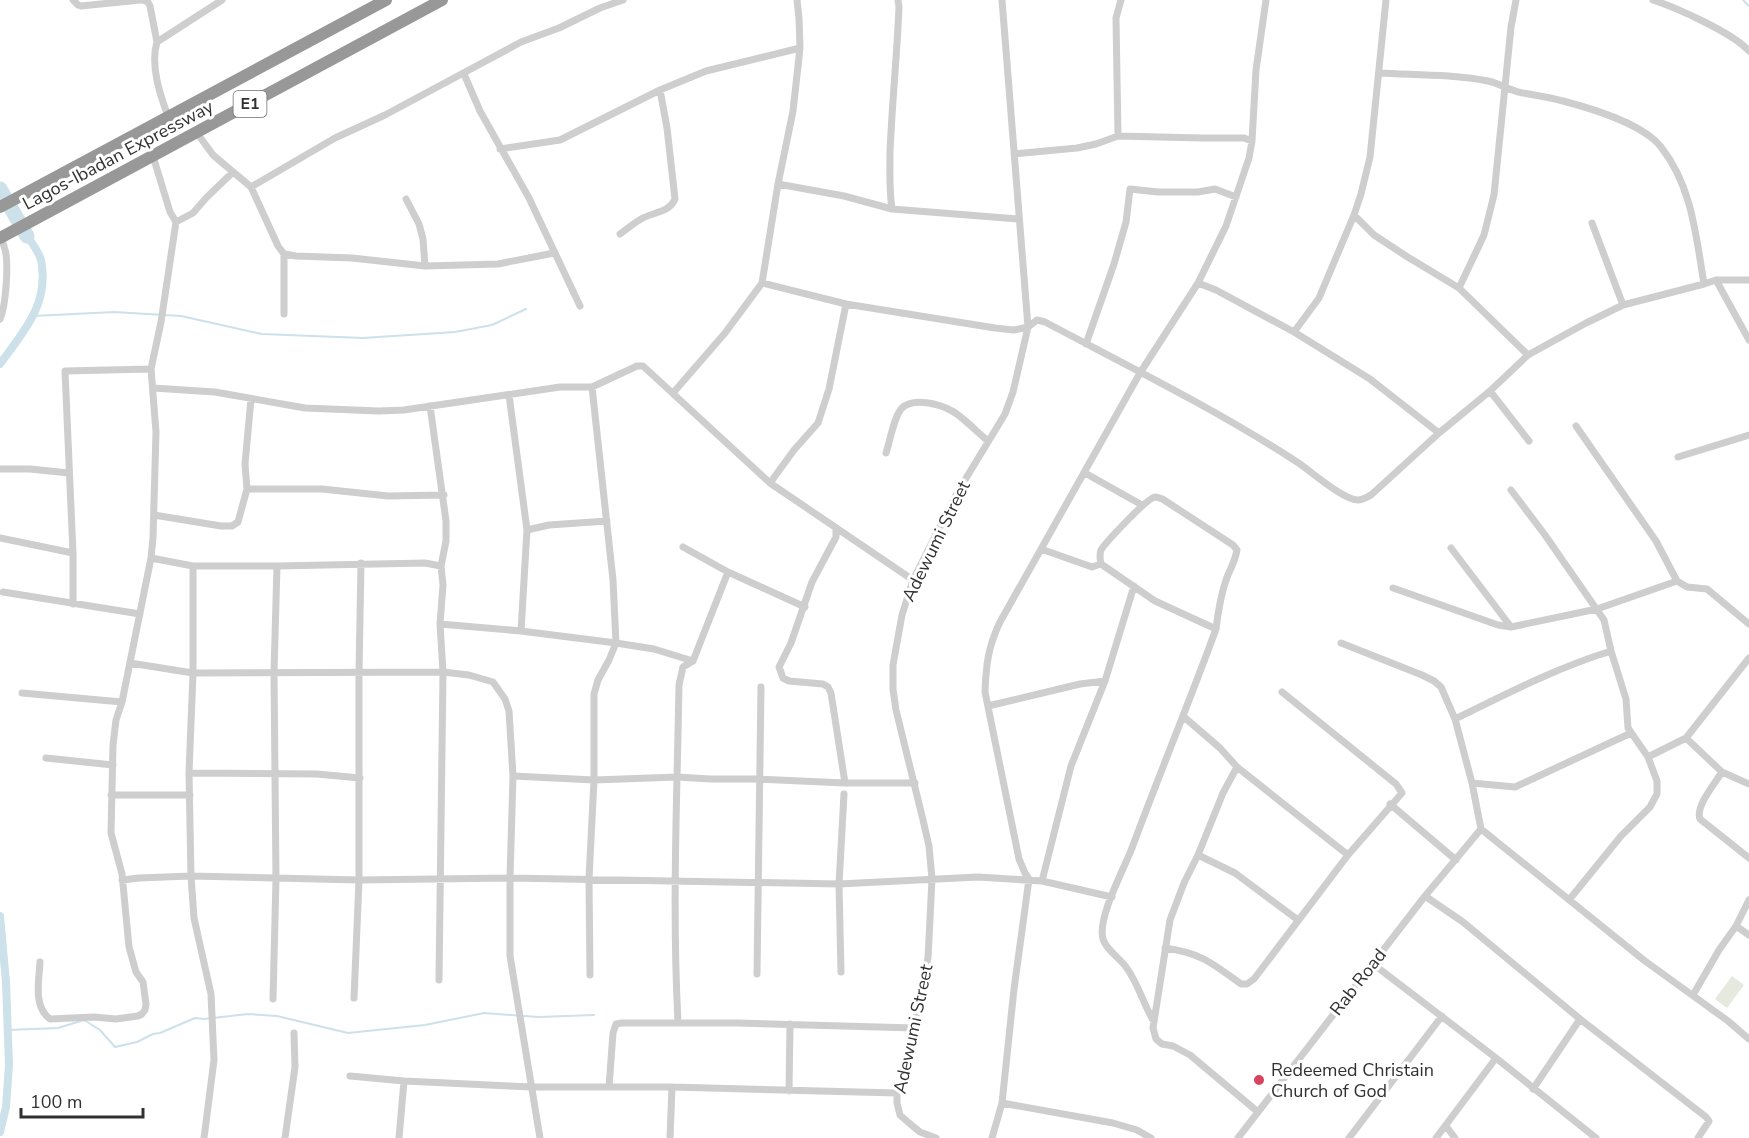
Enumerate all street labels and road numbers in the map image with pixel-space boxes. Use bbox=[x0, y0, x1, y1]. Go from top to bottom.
road number: E1 bbox=[234, 91, 266, 117]
street label: Lagos-Ibadan Expressway bbox=[18, 94, 218, 216]
street label: Adewumi Street bbox=[896, 476, 976, 605]
street label: Rab Road bbox=[1324, 944, 1392, 1020]
street label: Adewumi Street bbox=[888, 961, 939, 1096]

